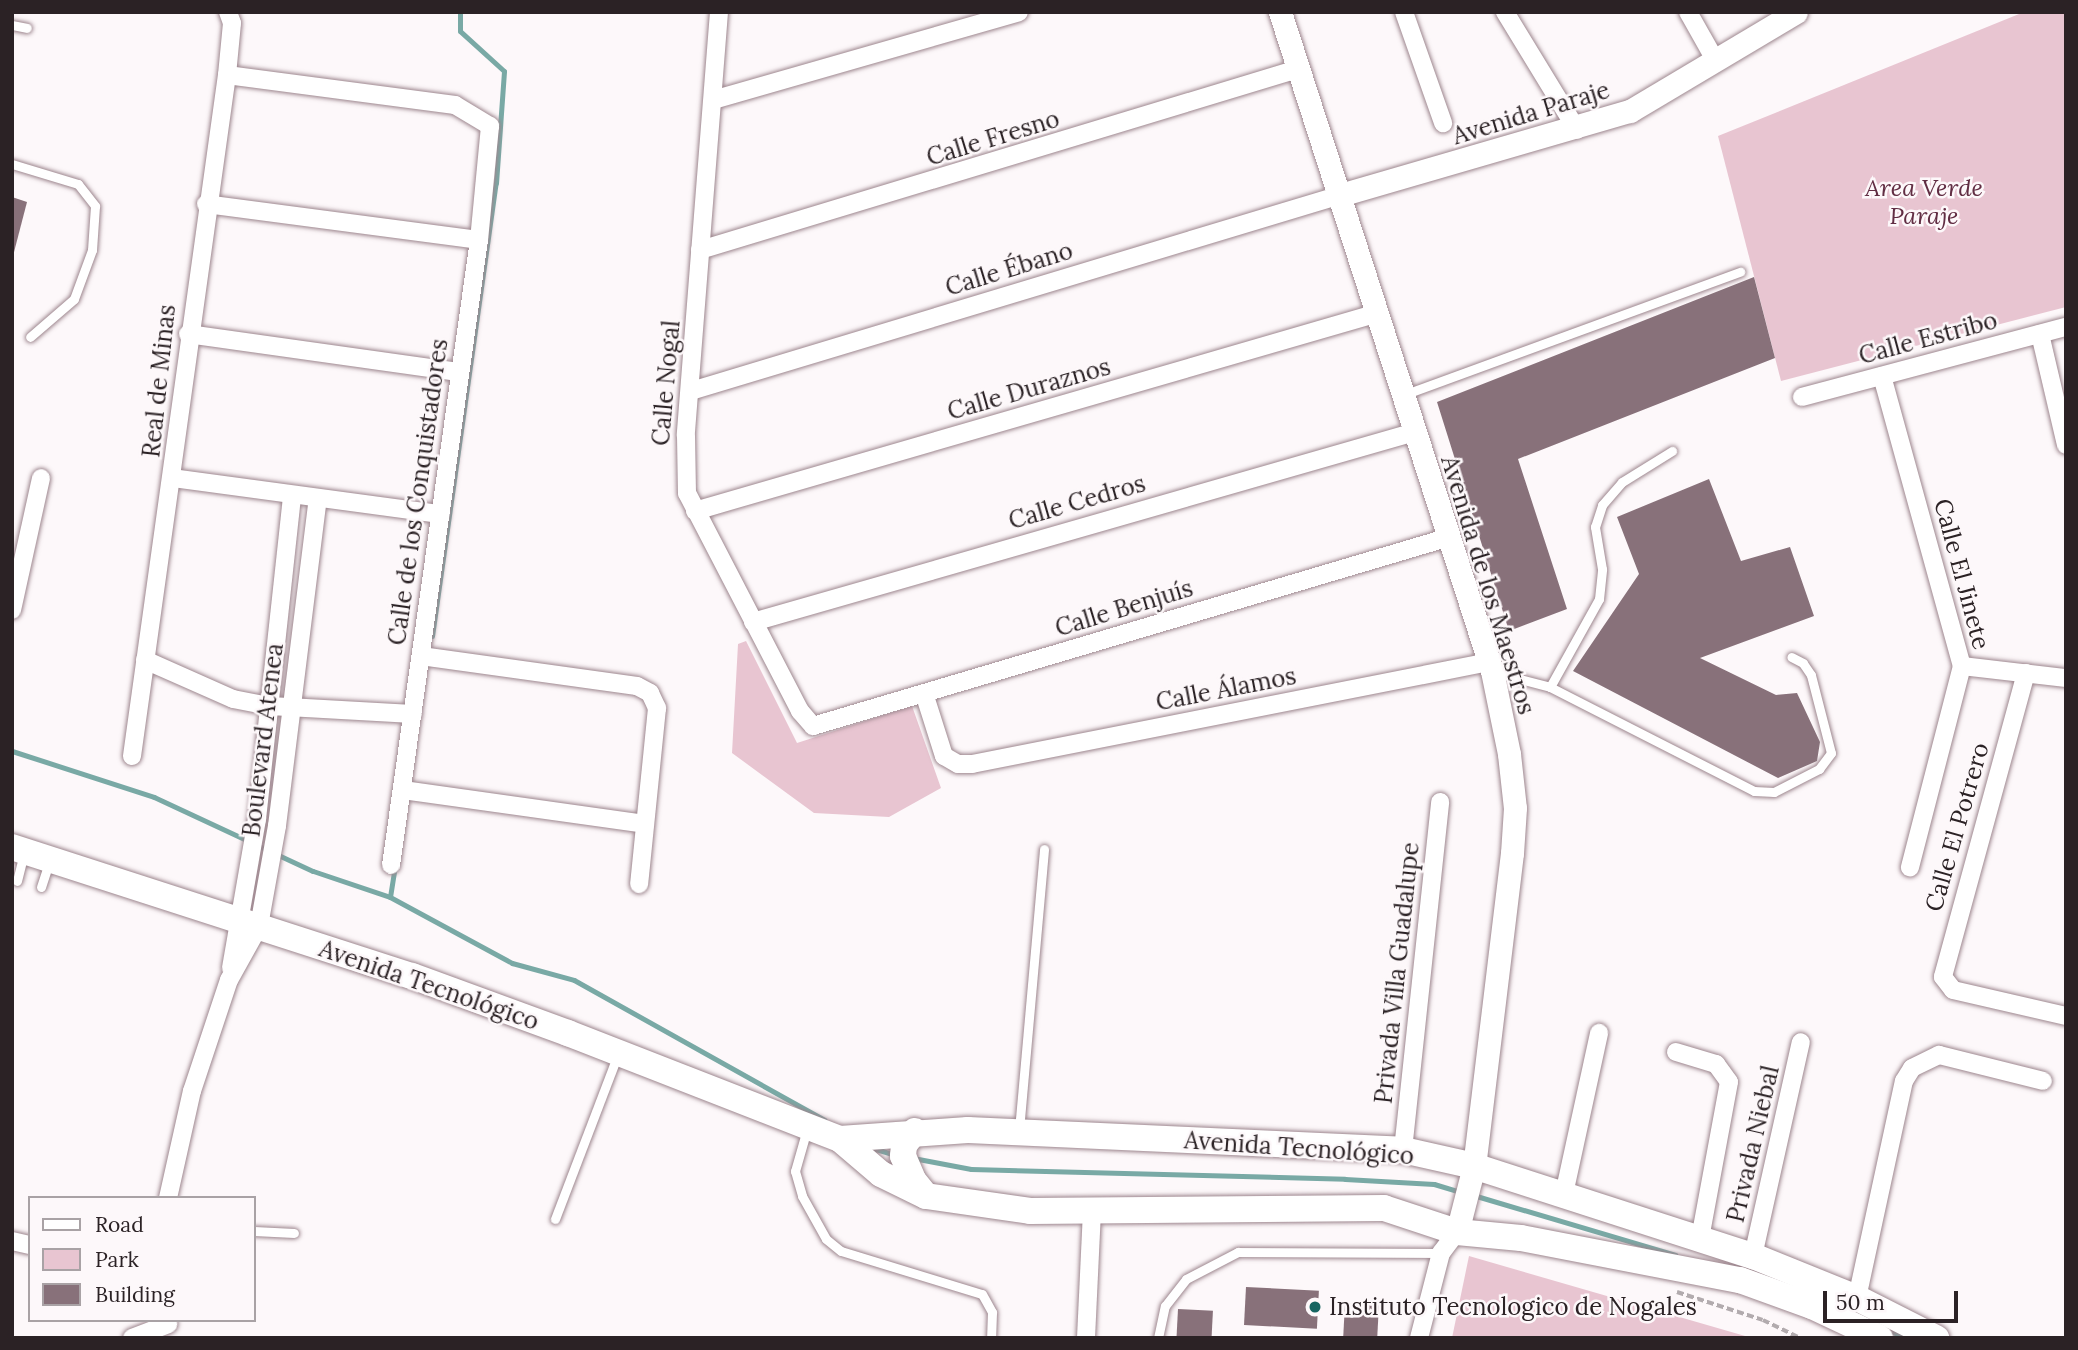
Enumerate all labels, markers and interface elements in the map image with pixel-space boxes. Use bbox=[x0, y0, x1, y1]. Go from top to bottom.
street label: Avenida Paraje bbox=[1449, 75, 1613, 151]
street label: Calle Fresno bbox=[923, 104, 1063, 172]
park label: Area Verde Paraje bbox=[1865, 174, 1983, 230]
street label: Calle Ébano bbox=[942, 236, 1076, 302]
street label: Real de Minas bbox=[137, 303, 181, 459]
street label: Calle Estribo bbox=[1856, 306, 2000, 370]
street label: Calle Nogal bbox=[646, 319, 686, 447]
street label: Calle de los Conquistadores bbox=[382, 337, 454, 647]
street label: Calle Duraznos bbox=[944, 352, 1114, 426]
street label: Avenida de los Maestros bbox=[1435, 452, 1541, 718]
street label: Calle Cedros bbox=[1005, 469, 1149, 535]
street label: Calle El Jinete bbox=[1928, 496, 1996, 652]
street label: Calle Benjuís bbox=[1052, 573, 1196, 643]
street label: Boulevard Atenea bbox=[237, 642, 289, 838]
street label: Calle Álamos bbox=[1154, 661, 1298, 717]
street label: Calle El Potrero bbox=[1919, 739, 1995, 915]
street label: Privada Villa Guadalupe bbox=[1369, 841, 1425, 1105]
street label: Avenida Tecnológico bbox=[315, 934, 543, 1036]
street label: Privada Niebal bbox=[1721, 1063, 1785, 1225]
street label: Avenida Tecnológico bbox=[1183, 1126, 1415, 1170]
legend bbox=[28, 1196, 256, 1322]
text: Road bbox=[95, 1211, 144, 1238]
text: Park bbox=[95, 1246, 139, 1273]
scale bar bbox=[1826, 1276, 1961, 1320]
text: Building bbox=[95, 1281, 175, 1308]
text: 50 m bbox=[1836, 1289, 1885, 1316]
place label: Instituto Tecnologico de Nogales bbox=[1329, 1293, 1697, 1321]
marker: Instituto Tecnologico de Nogales bbox=[1307, 1299, 1323, 1315]

